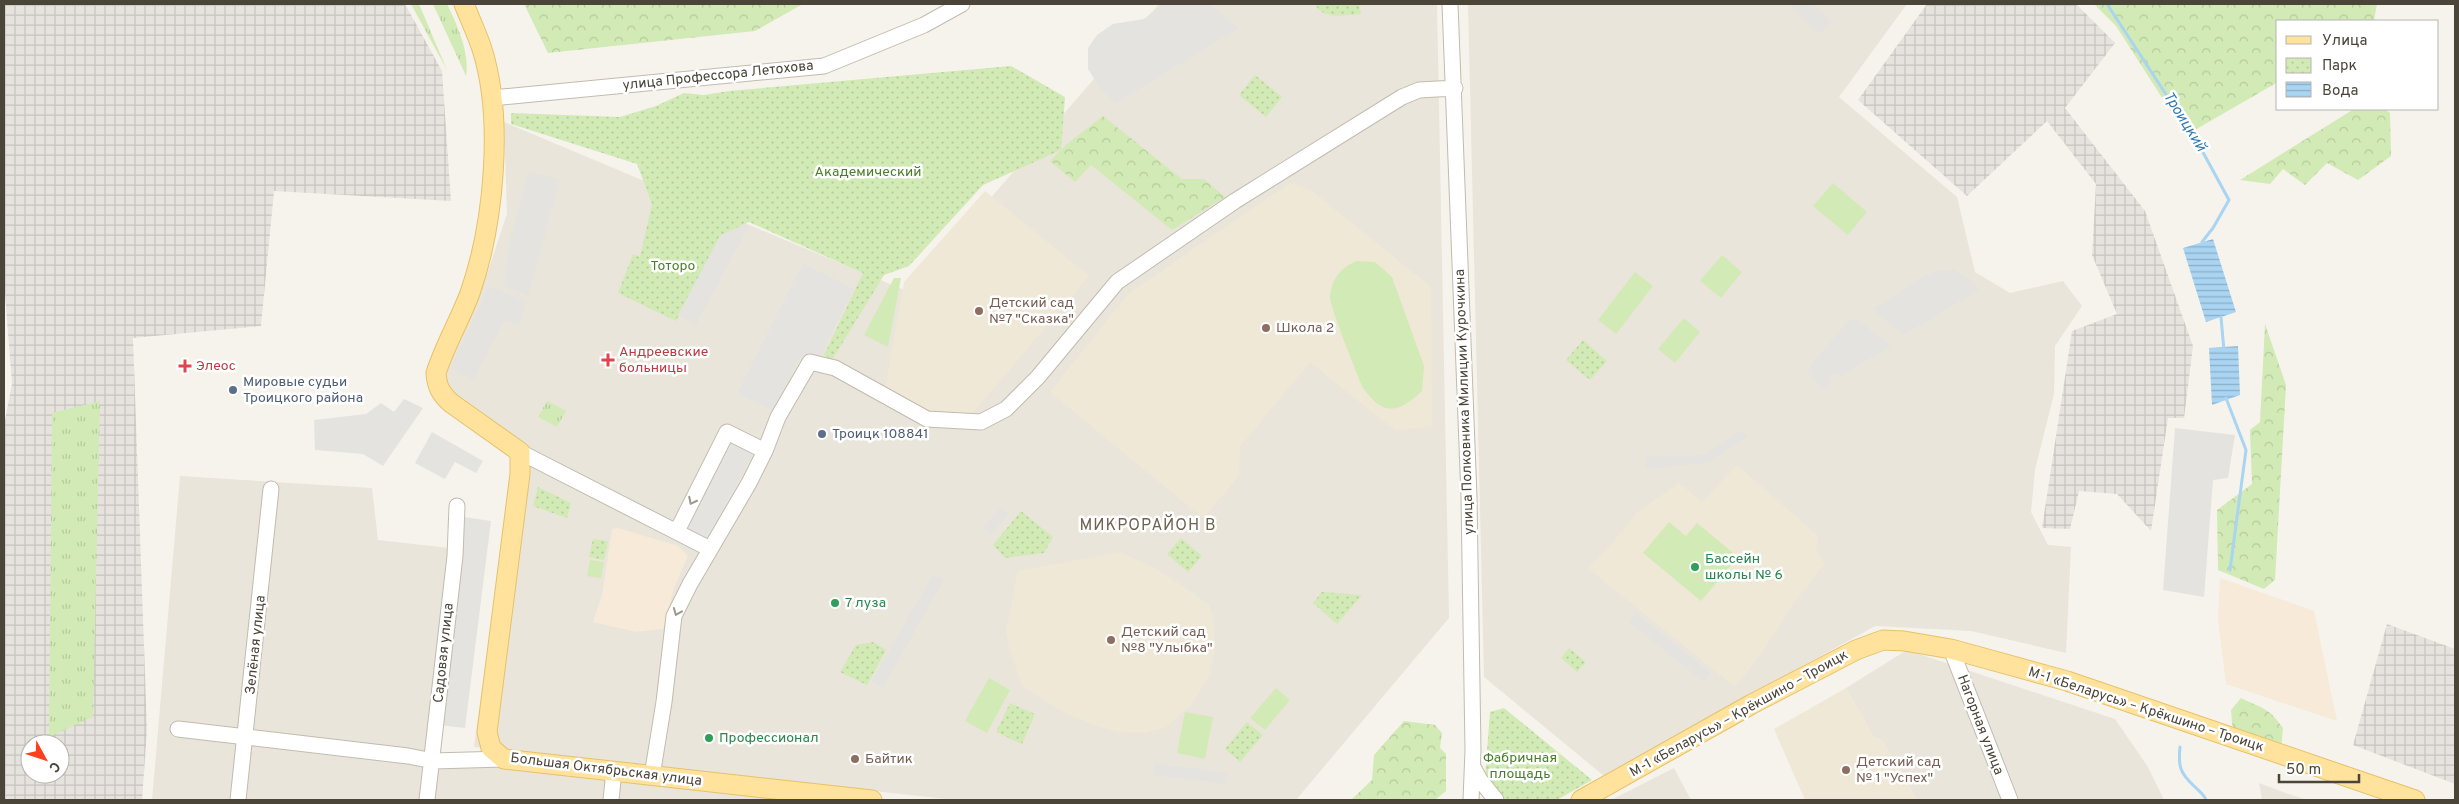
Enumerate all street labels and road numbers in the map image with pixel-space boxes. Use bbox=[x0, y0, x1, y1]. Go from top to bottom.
street label: улица Профессора Летохова bbox=[622, 58, 814, 94]
street label: улица Полковника Милиции Курочкина bbox=[1452, 269, 1478, 535]
street label: Зелёная улица bbox=[242, 594, 270, 696]
street label: Садовая улица bbox=[430, 602, 458, 704]
street label: М-1 «Беларусь» – Крёкшино – Троицк bbox=[1627, 647, 1851, 781]
street label: М-1 «Беларусь» – Крёкшино – Троицк bbox=[2026, 664, 2266, 756]
street label: Нагорная улица bbox=[1953, 672, 2007, 778]
street label: Большая Октябрьская улица bbox=[509, 750, 703, 790]

